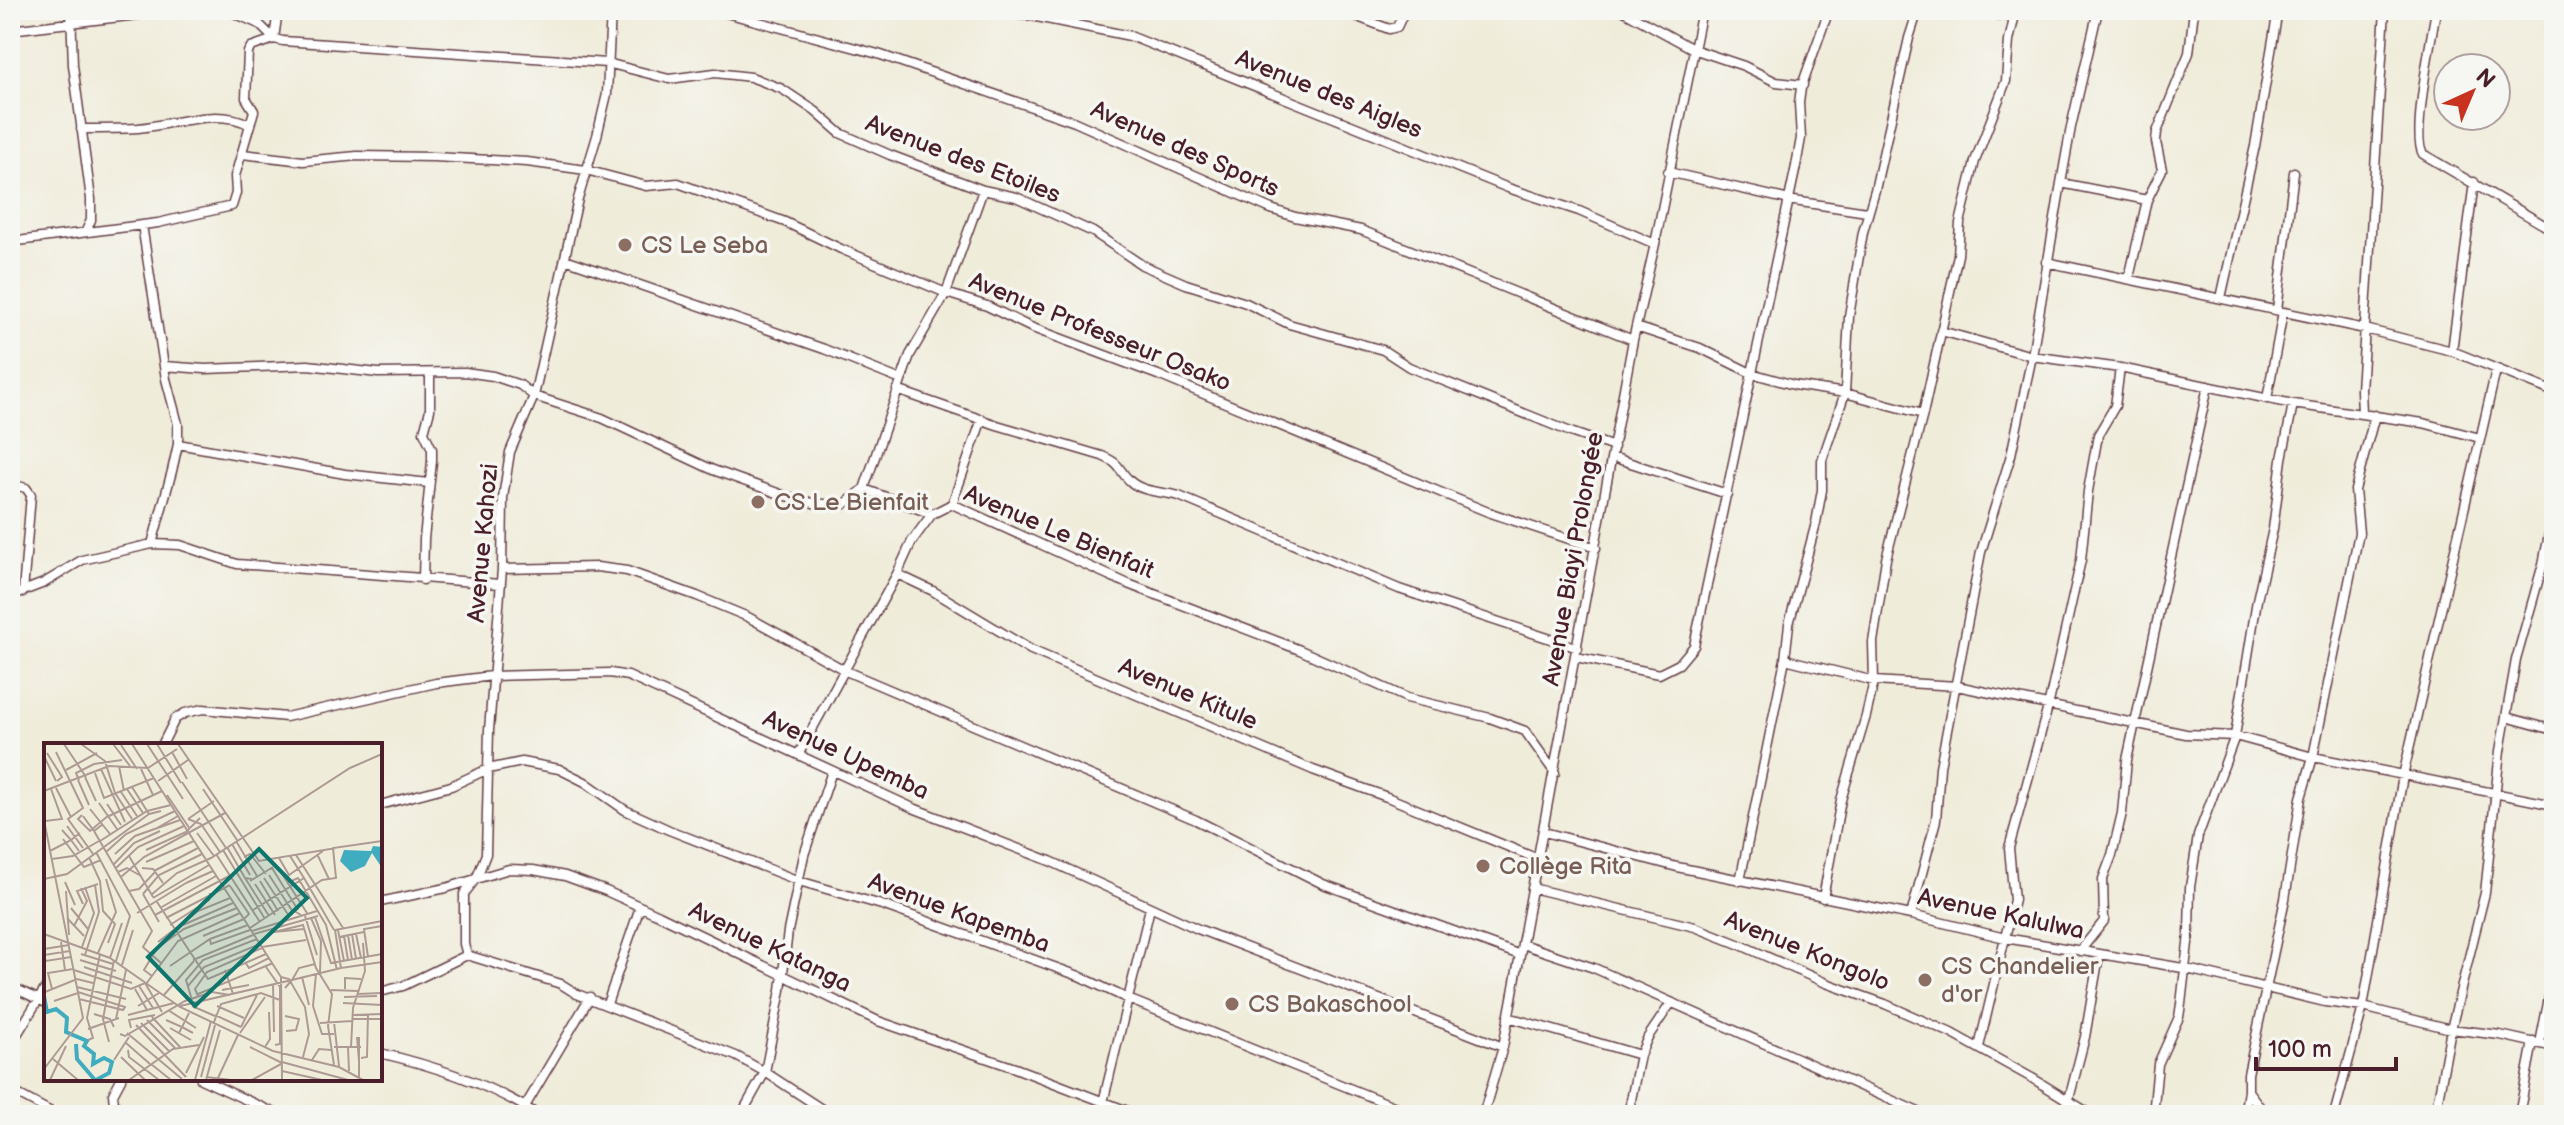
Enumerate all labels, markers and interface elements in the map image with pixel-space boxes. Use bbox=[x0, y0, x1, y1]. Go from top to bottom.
street label: Avenue des Aigles bbox=[1231, 43, 1427, 145]
north arrow bbox=[2432, 52, 2512, 132]
text: N bbox=[2470, 63, 2500, 94]
street label: Avenue des Sports bbox=[1086, 94, 1284, 204]
street label: Avenue des Etoiles bbox=[861, 108, 1065, 210]
place label: CS Le Seba bbox=[641, 231, 768, 260]
marker: CS Le Seba bbox=[616, 236, 634, 254]
street label: Avenue Professeur Osako bbox=[965, 266, 1235, 398]
street label: Avenue Biayi Prolongée bbox=[1536, 430, 1610, 688]
street label: Avenue Kahozi bbox=[462, 462, 504, 624]
street label: Avenue Le Bienfait bbox=[959, 479, 1159, 585]
place label: CS Le Bienfait bbox=[774, 488, 930, 517]
marker: CS Le Bienfait bbox=[749, 493, 767, 511]
street label: Avenue Kitule bbox=[1114, 652, 1262, 736]
street label: Avenue Upemba bbox=[758, 704, 934, 806]
inset map bbox=[44, 743, 382, 1081]
place label: Collège Rita bbox=[1499, 852, 1632, 881]
marker: Collège Rita bbox=[1474, 857, 1492, 875]
street label: Avenue Kapemba bbox=[864, 867, 1054, 959]
street label: Avenue Kalulwa bbox=[1915, 882, 2087, 946]
street label: Avenue Katanga bbox=[684, 895, 856, 999]
street label: Avenue Kongolo bbox=[1720, 905, 1894, 997]
place label: CS Chandelier d'or bbox=[1941, 952, 2099, 1009]
marker: CS Chandelier d'or bbox=[1916, 971, 1934, 989]
place label: CS Bakaschool bbox=[1248, 990, 1412, 1019]
marker: CS Bakaschool bbox=[1223, 995, 1241, 1013]
scale bar bbox=[2256, 1021, 2396, 1071]
text: 100 m bbox=[2268, 1035, 2332, 1064]

